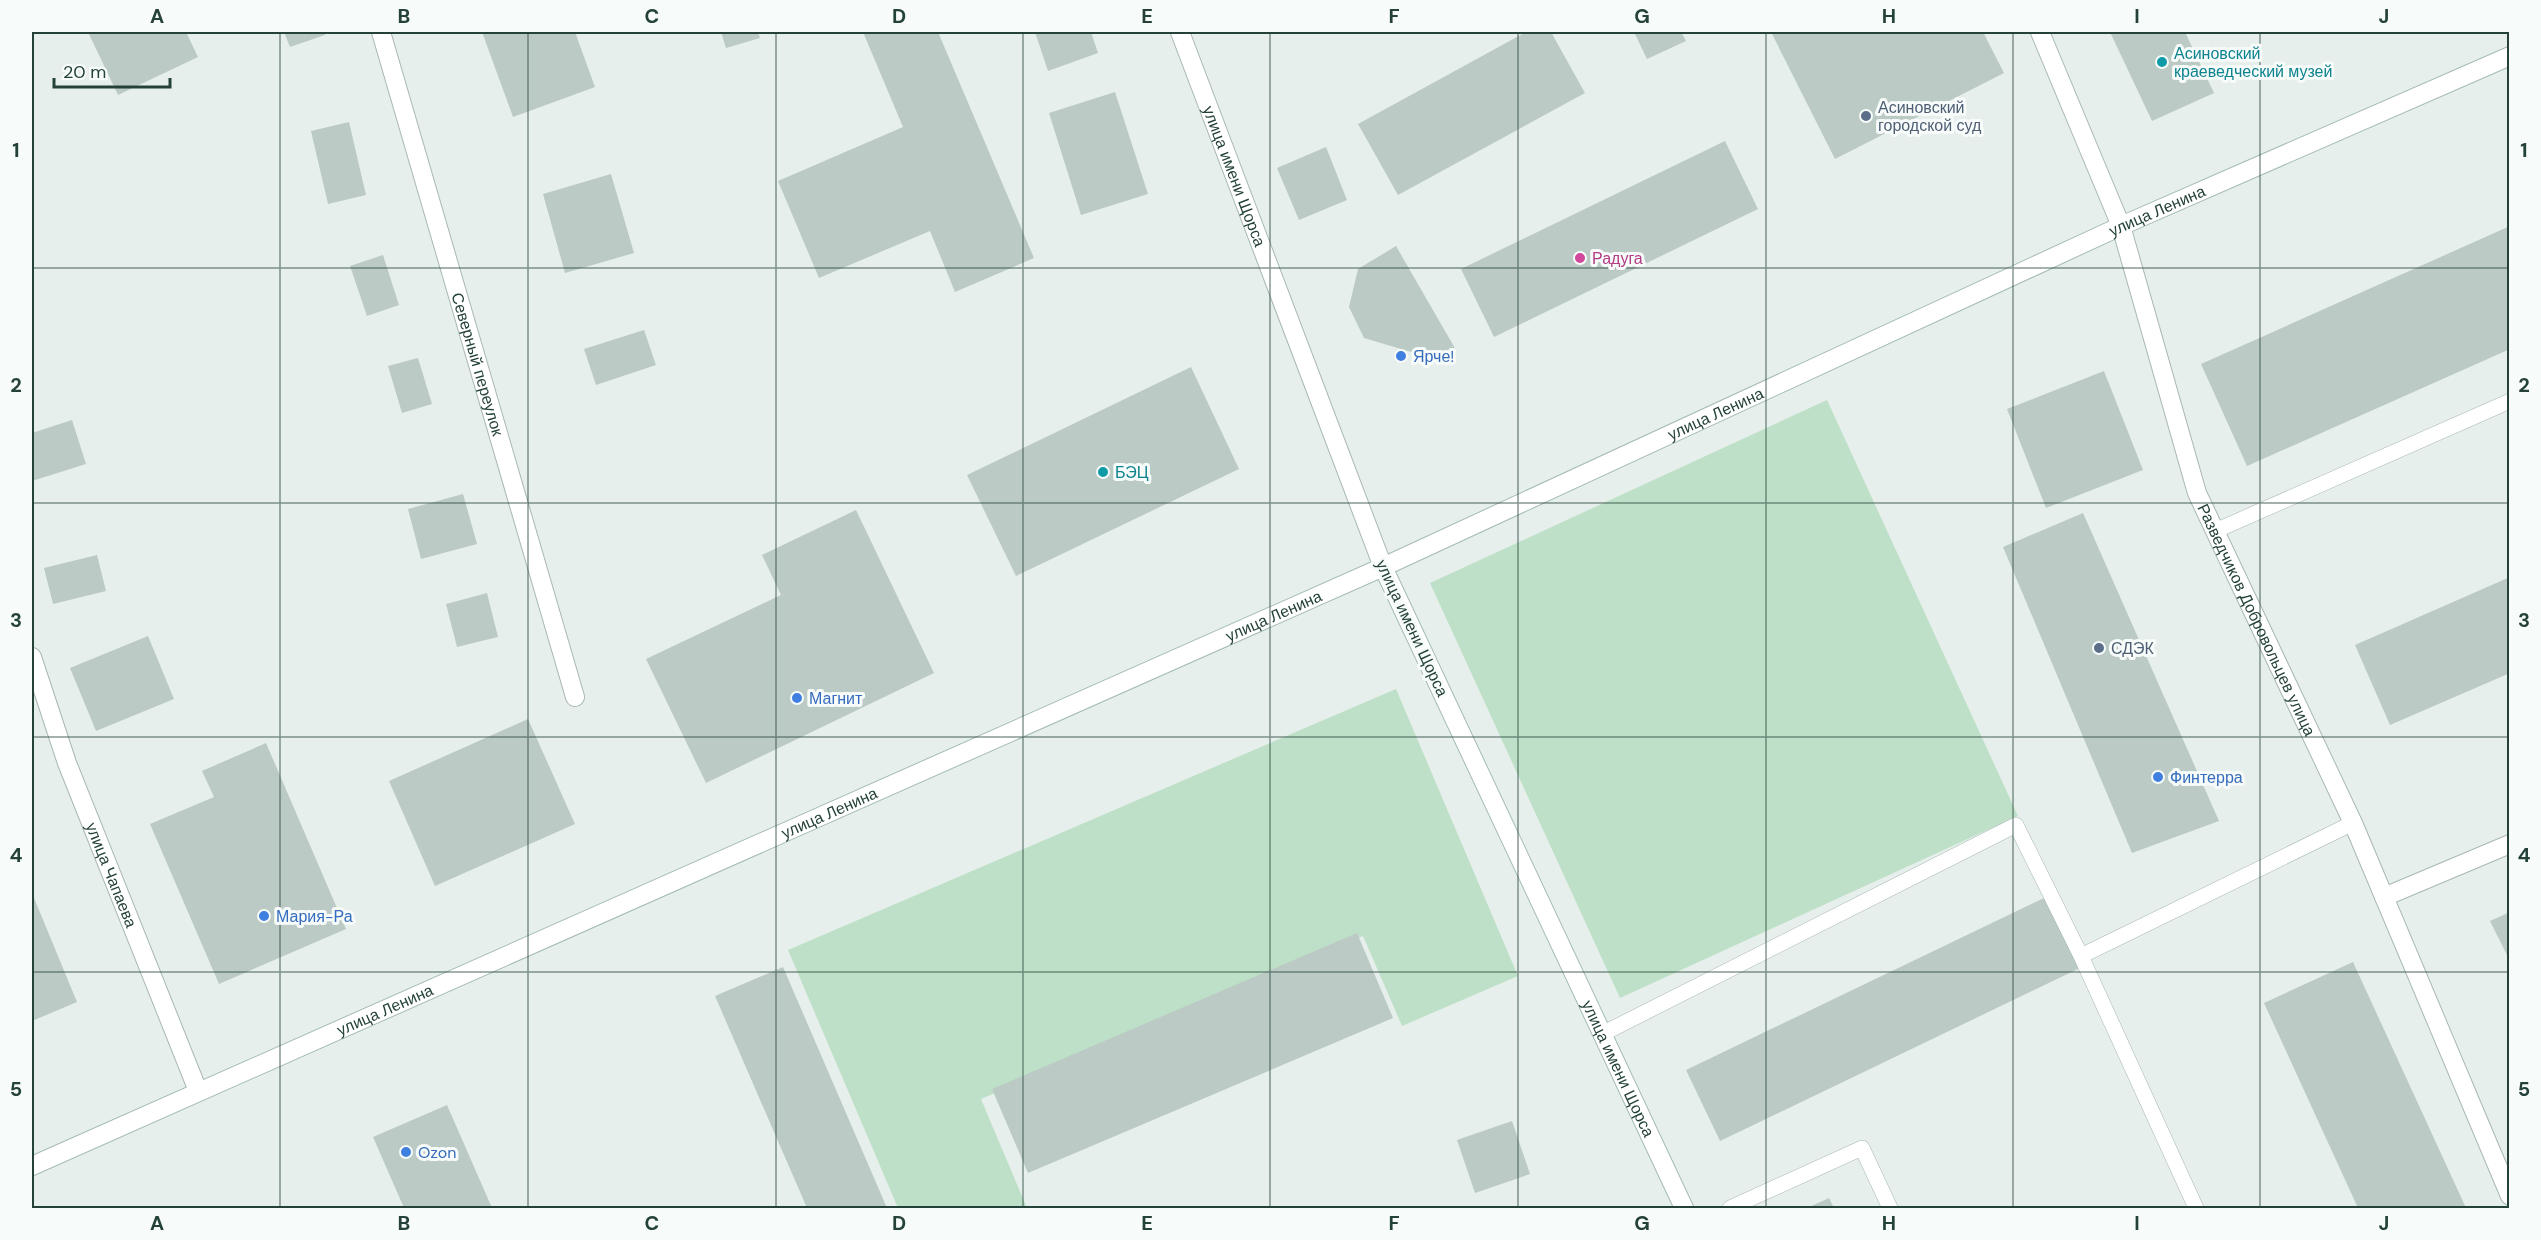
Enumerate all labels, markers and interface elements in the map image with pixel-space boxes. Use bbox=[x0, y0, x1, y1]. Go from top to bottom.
text: A bbox=[150, 3, 164, 29]
text: B bbox=[398, 3, 410, 29]
text: C bbox=[645, 3, 659, 29]
text: D bbox=[892, 3, 906, 29]
text: E bbox=[1141, 3, 1153, 29]
text: F bbox=[1388, 3, 1400, 29]
text: G bbox=[1634, 3, 1650, 29]
text: H bbox=[1882, 3, 1896, 29]
text: I bbox=[2134, 3, 2140, 29]
text: J bbox=[2379, 3, 2389, 29]
place label: Асиновский краеведческий музей bbox=[2174, 43, 2332, 82]
scale bar bbox=[54, 51, 170, 89]
marker: Асиновский краеведческий музей bbox=[2155, 55, 2169, 69]
text: 20 m bbox=[63, 60, 106, 84]
place label: Асиновский городской суд bbox=[1878, 97, 1982, 136]
street label: улица имени Щорса bbox=[1198, 103, 1271, 249]
marker: Асиновский городской суд bbox=[1859, 109, 1873, 123]
text: 1 bbox=[12, 137, 20, 163]
text: 1 bbox=[2520, 137, 2528, 163]
street label: улица Ленина bbox=[2105, 180, 2208, 241]
place label: Радуга bbox=[1592, 248, 1643, 269]
marker: Радуга bbox=[1573, 251, 1587, 265]
street label: Северный переулок bbox=[447, 290, 509, 439]
place label: Ярче! bbox=[1413, 346, 1454, 367]
marker: Ярче! bbox=[1394, 349, 1408, 363]
text: 2 bbox=[10, 372, 22, 398]
text: 2 bbox=[2518, 372, 2530, 398]
street label: улица Ленина bbox=[1664, 382, 1767, 445]
place label: БЭЦ bbox=[1115, 462, 1149, 483]
marker: БЭЦ bbox=[1096, 465, 1110, 479]
street label: Разведчиков Добровольцев улица bbox=[2193, 500, 2321, 739]
street label: улица имени Щорса bbox=[1371, 556, 1453, 700]
street label: улица Ленина bbox=[1222, 585, 1325, 646]
text: 3 bbox=[10, 607, 22, 633]
text: 3 bbox=[2518, 607, 2530, 633]
place label: СДЭК bbox=[2111, 638, 2155, 659]
marker: СДЭК bbox=[2092, 641, 2106, 655]
place label: Магнит bbox=[809, 688, 863, 709]
marker: Магнит bbox=[790, 691, 804, 705]
place label: Финтерра bbox=[2170, 767, 2243, 788]
marker: Финтерра bbox=[2151, 770, 2165, 784]
street label: улица Ленина bbox=[778, 782, 881, 843]
street label: улица Чапаева bbox=[81, 819, 142, 931]
text: 4 bbox=[10, 842, 23, 868]
text: 4 bbox=[2518, 842, 2531, 868]
place label: Мария-Ра bbox=[276, 906, 353, 927]
marker: Мария-Ра bbox=[257, 909, 271, 923]
street label: улица Ленина bbox=[333, 979, 436, 1040]
street label: улица имени Щорса bbox=[1577, 997, 1660, 1140]
text: 5 bbox=[10, 1076, 22, 1102]
text: 5 bbox=[2518, 1076, 2530, 1102]
place label: Ozon bbox=[418, 1142, 456, 1163]
marker: Ozon bbox=[399, 1145, 413, 1159]
text: A bbox=[150, 1210, 164, 1236]
text: B bbox=[398, 1210, 410, 1236]
text: C bbox=[645, 1210, 659, 1236]
text: D bbox=[892, 1210, 906, 1236]
text: E bbox=[1141, 1210, 1153, 1236]
text: F bbox=[1388, 1210, 1400, 1236]
text: G bbox=[1634, 1210, 1650, 1236]
text: H bbox=[1882, 1210, 1896, 1236]
text: I bbox=[2134, 1210, 2140, 1236]
text: J bbox=[2379, 1210, 2389, 1236]

